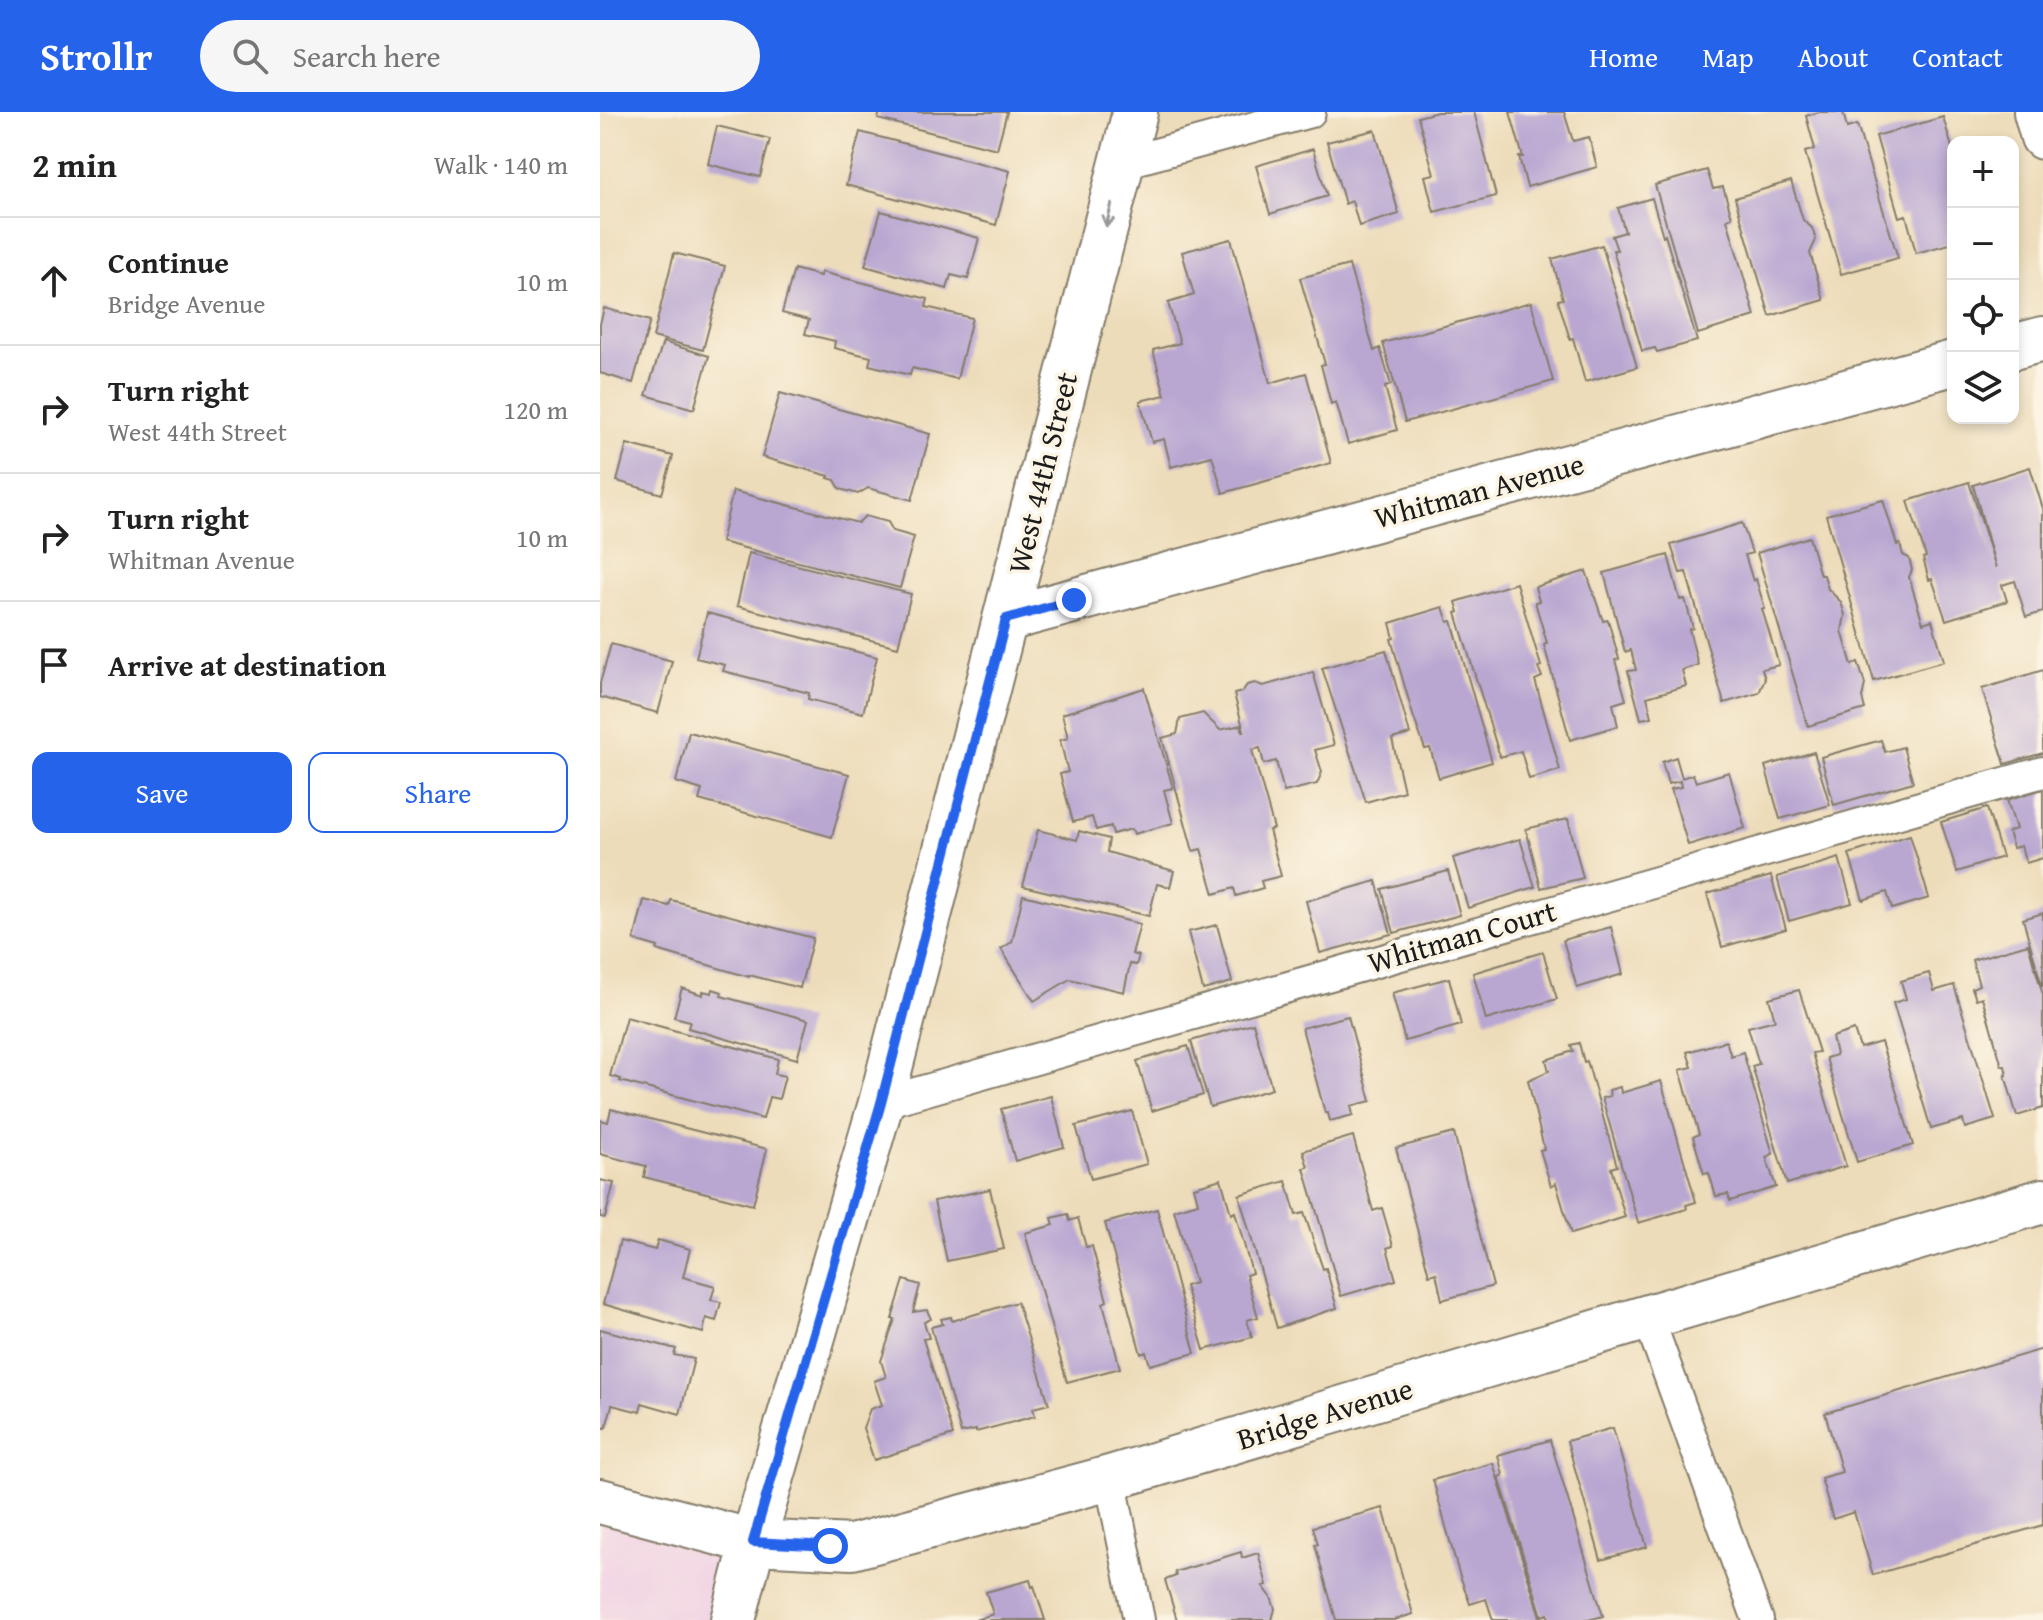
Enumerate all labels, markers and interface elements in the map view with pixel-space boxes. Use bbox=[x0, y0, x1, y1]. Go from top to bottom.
search box bbox=[200, 20, 760, 92]
text: Strollr bbox=[40, 28, 152, 84]
icon: search bbox=[228, 34, 272, 78]
text: Search here bbox=[292, 34, 441, 78]
text: Home bbox=[1589, 36, 1658, 77]
text: Map bbox=[1702, 36, 1754, 77]
text: About bbox=[1798, 36, 1868, 77]
text: Contact bbox=[1912, 36, 2003, 77]
map controls bbox=[1947, 136, 2019, 424]
button: + bbox=[1947, 136, 2019, 208]
text: 2 min bbox=[32, 140, 117, 189]
text: Walk · 140 m bbox=[434, 145, 568, 184]
one-way arrow bbox=[1101, 201, 1116, 227]
button: − bbox=[1947, 208, 2019, 280]
text: Continue bbox=[108, 240, 229, 284]
icon: ahead bbox=[32, 259, 76, 303]
text: 10 m bbox=[516, 262, 568, 301]
button: locate bbox=[1947, 280, 2019, 352]
text: Bridge Avenue bbox=[108, 284, 265, 323]
button: layers bbox=[1947, 352, 2019, 424]
street label: West 44th Street bbox=[996, 367, 1088, 578]
text: Turn right bbox=[108, 368, 249, 412]
icon: right bbox=[32, 387, 76, 431]
text: 120 m bbox=[503, 390, 568, 429]
text: West 44th Street bbox=[108, 412, 287, 451]
street label: Whitman Avenue bbox=[1369, 441, 1589, 539]
text: Turn right bbox=[108, 496, 249, 540]
icon: right bbox=[32, 515, 76, 559]
text: 10 m bbox=[516, 518, 568, 557]
text: Whitman Avenue bbox=[108, 540, 295, 579]
route end bbox=[1056, 582, 1092, 618]
icon: arrive bbox=[32, 643, 76, 687]
text: Arrive at destination bbox=[108, 643, 386, 687]
button: Save bbox=[32, 752, 292, 833]
button: Share bbox=[308, 752, 568, 833]
street label: Whitman Court bbox=[1362, 888, 1562, 984]
street label: Bridge Avenue bbox=[1231, 1365, 1418, 1461]
route start bbox=[812, 1528, 848, 1564]

